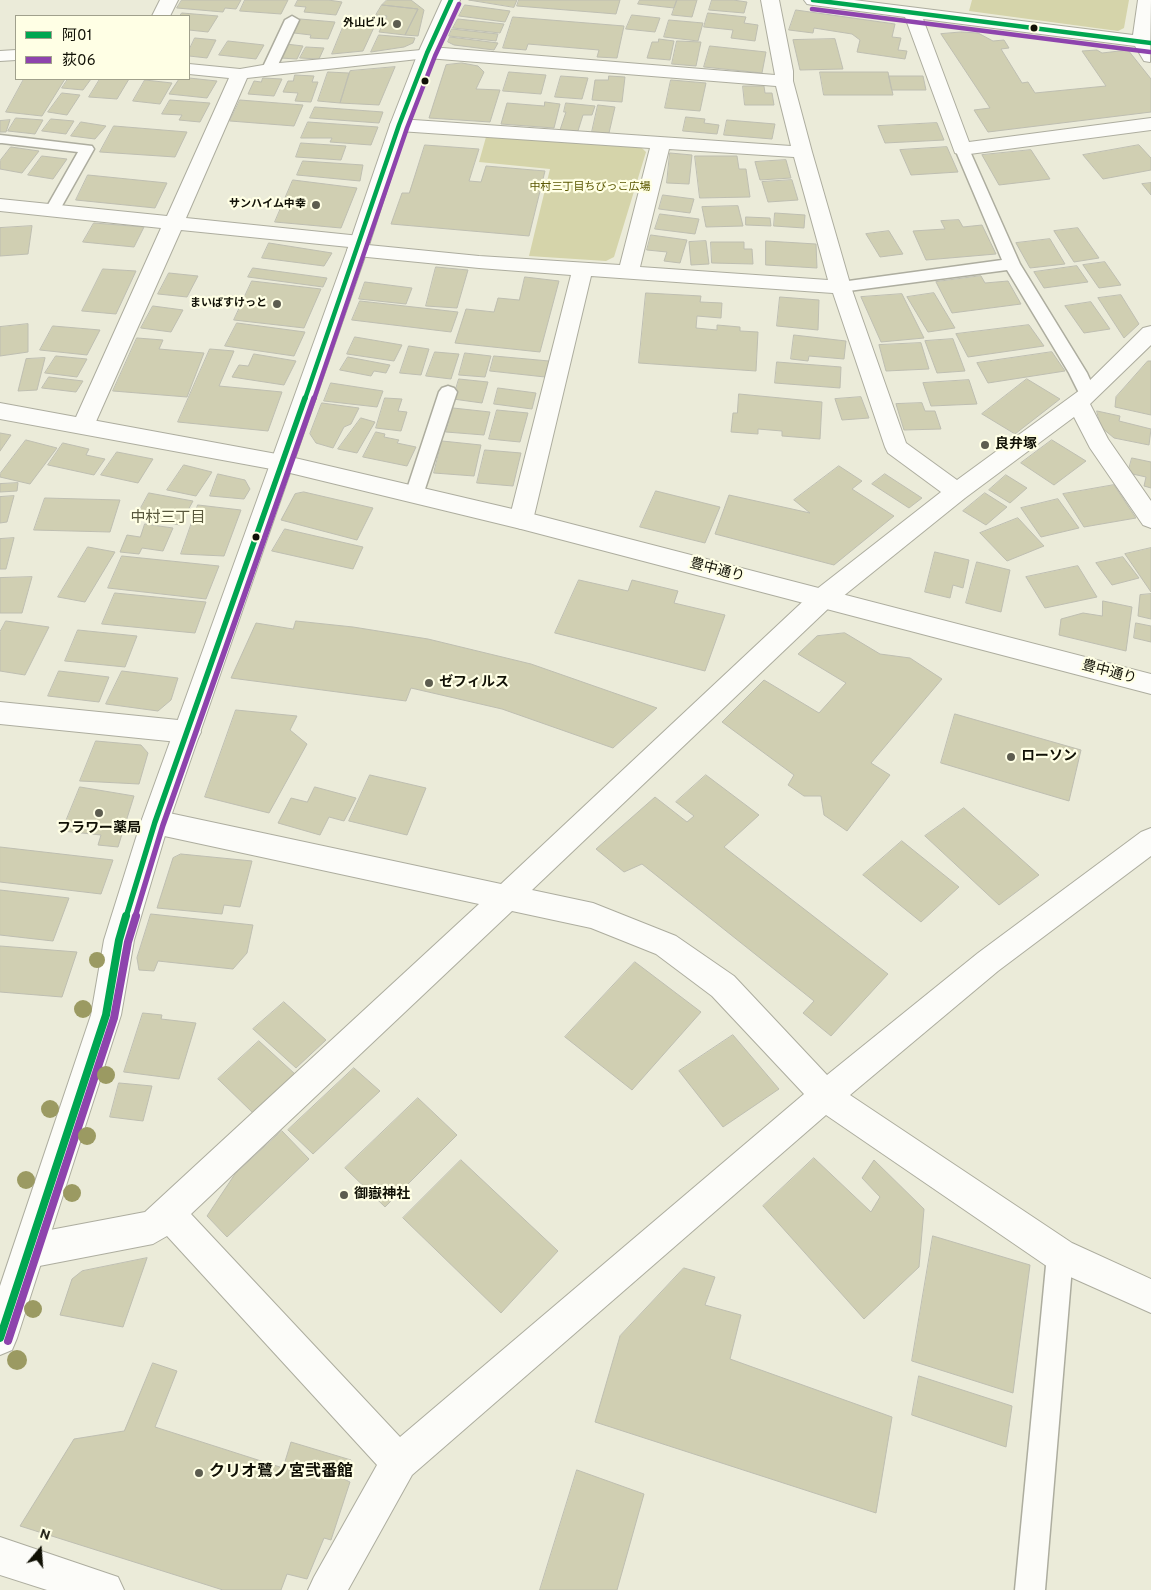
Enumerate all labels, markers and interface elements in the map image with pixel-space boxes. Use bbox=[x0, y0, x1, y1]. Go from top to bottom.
legend bbox=[15, 15, 190, 80]
place label: 外山ビル bbox=[343, 17, 387, 31]
marker: 外山ビル bbox=[391, 18, 403, 30]
unlabelled marker bbox=[1029, 23, 1039, 33]
text: 阿01 bbox=[62, 27, 92, 46]
text: 荻06 bbox=[62, 52, 96, 71]
unlabelled marker bbox=[420, 76, 430, 86]
park label: 中村三丁目ちびっこ広場 bbox=[530, 181, 650, 195]
place label: サンハイム中幸 bbox=[229, 198, 306, 212]
marker: サンハイム中幸 bbox=[310, 199, 322, 211]
place label: まいばすけっと bbox=[190, 297, 267, 311]
marker: まいばすけっと bbox=[271, 298, 283, 310]
place label: 良弁塚 bbox=[995, 437, 1037, 453]
marker: 良弁塚 bbox=[979, 439, 991, 451]
district label: 中村三丁目 bbox=[131, 510, 205, 528]
unlabelled marker bbox=[251, 532, 261, 542]
street label: 豊中通り bbox=[688, 556, 746, 586]
street label: 豊中通り bbox=[1080, 658, 1138, 688]
place label: ゼフィルス bbox=[439, 675, 509, 691]
marker: ゼフィルス bbox=[423, 677, 435, 689]
place label: ローソン bbox=[1021, 749, 1077, 765]
marker: ローソン bbox=[1005, 751, 1017, 763]
marker: フラワー薬局 bbox=[93, 807, 105, 819]
place label: フラワー薬局 bbox=[57, 821, 141, 837]
place label: 御嶽神社 bbox=[354, 1187, 410, 1203]
marker: 御嶽神社 bbox=[338, 1189, 350, 1201]
place label: クリオ鷺ノ宮弐番館 bbox=[209, 1463, 353, 1483]
marker: クリオ鷺ノ宮弐番館 bbox=[193, 1467, 205, 1479]
north arrow bbox=[15, 1525, 65, 1575]
text: N bbox=[37, 1526, 52, 1545]

